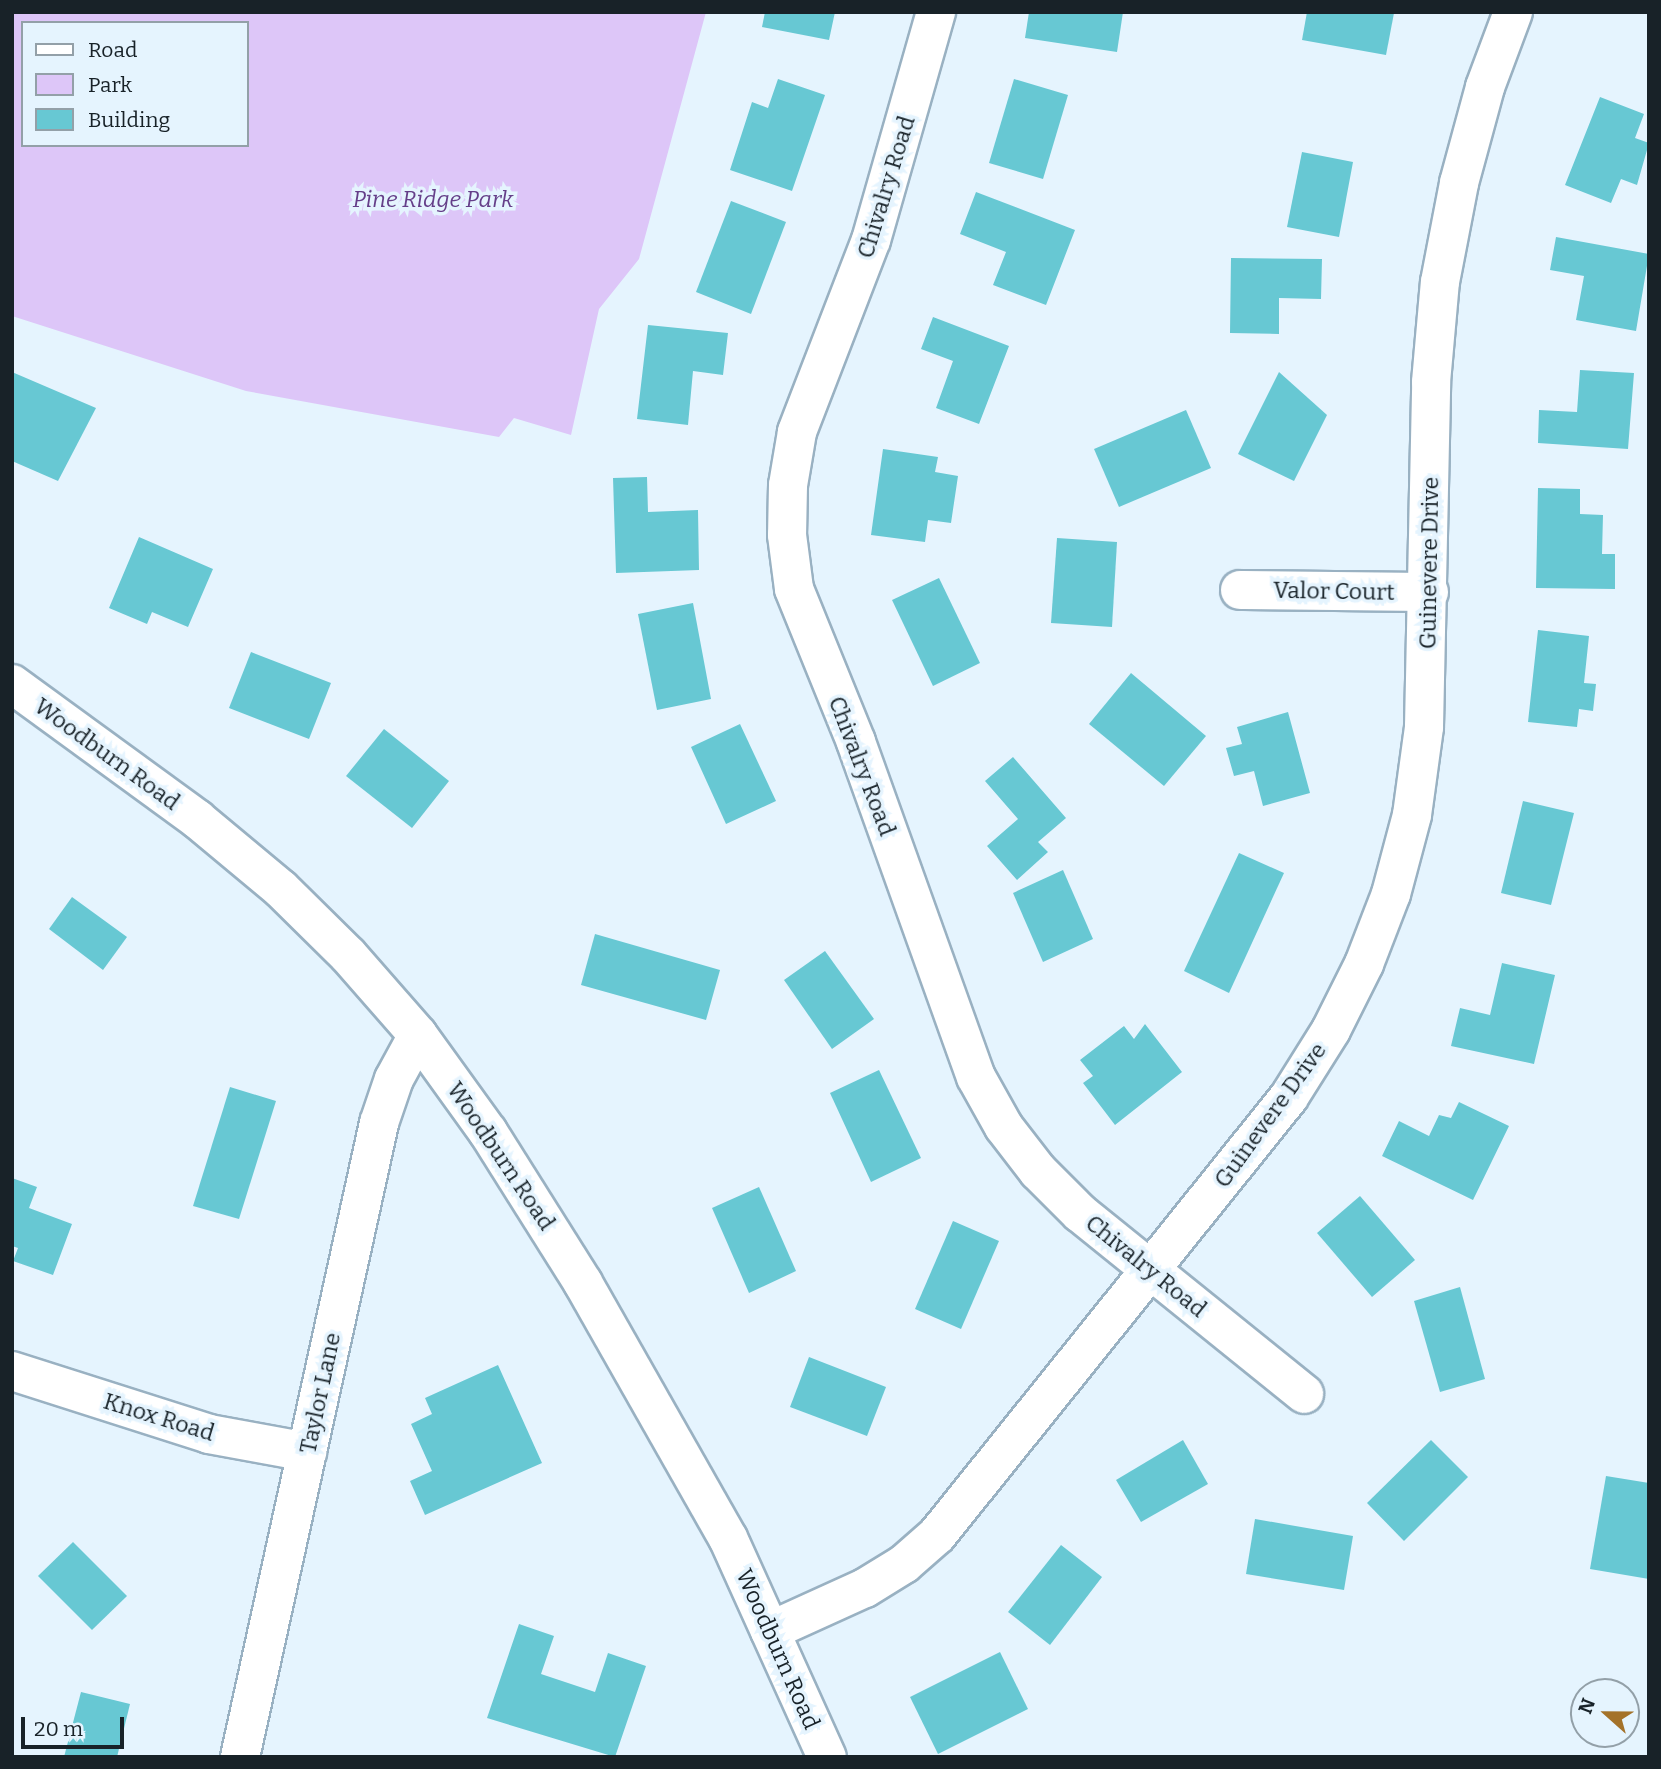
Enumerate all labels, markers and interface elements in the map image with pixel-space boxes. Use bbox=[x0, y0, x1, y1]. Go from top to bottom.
legend bbox=[21, 21, 248, 147]
text: Road bbox=[88, 37, 137, 63]
text: Park bbox=[88, 72, 132, 98]
text: Building bbox=[88, 107, 170, 133]
street label: Chivalry Road bbox=[851, 113, 921, 261]
park label: Pine Ridge Park bbox=[352, 185, 514, 213]
street label: Guinevere Drive bbox=[1414, 477, 1444, 649]
street label: Valor Court bbox=[1273, 576, 1395, 606]
street label: Woodburn Road bbox=[29, 692, 185, 816]
street label: Chivalry Road bbox=[823, 692, 901, 840]
street label: Guinevere Drive bbox=[1208, 1037, 1332, 1193]
street label: Woodburn Road bbox=[441, 1077, 561, 1235]
street label: Chivalry Road bbox=[1080, 1209, 1212, 1323]
street label: Taylor Lane bbox=[294, 1330, 346, 1456]
street label: Knox Road bbox=[100, 1387, 218, 1447]
street label: Woodburn Road bbox=[730, 1565, 826, 1733]
north arrow bbox=[1570, 1678, 1640, 1748]
text: N bbox=[1573, 1695, 1600, 1717]
scale bar bbox=[24, 1702, 128, 1746]
text: 20 m bbox=[34, 1716, 83, 1742]

